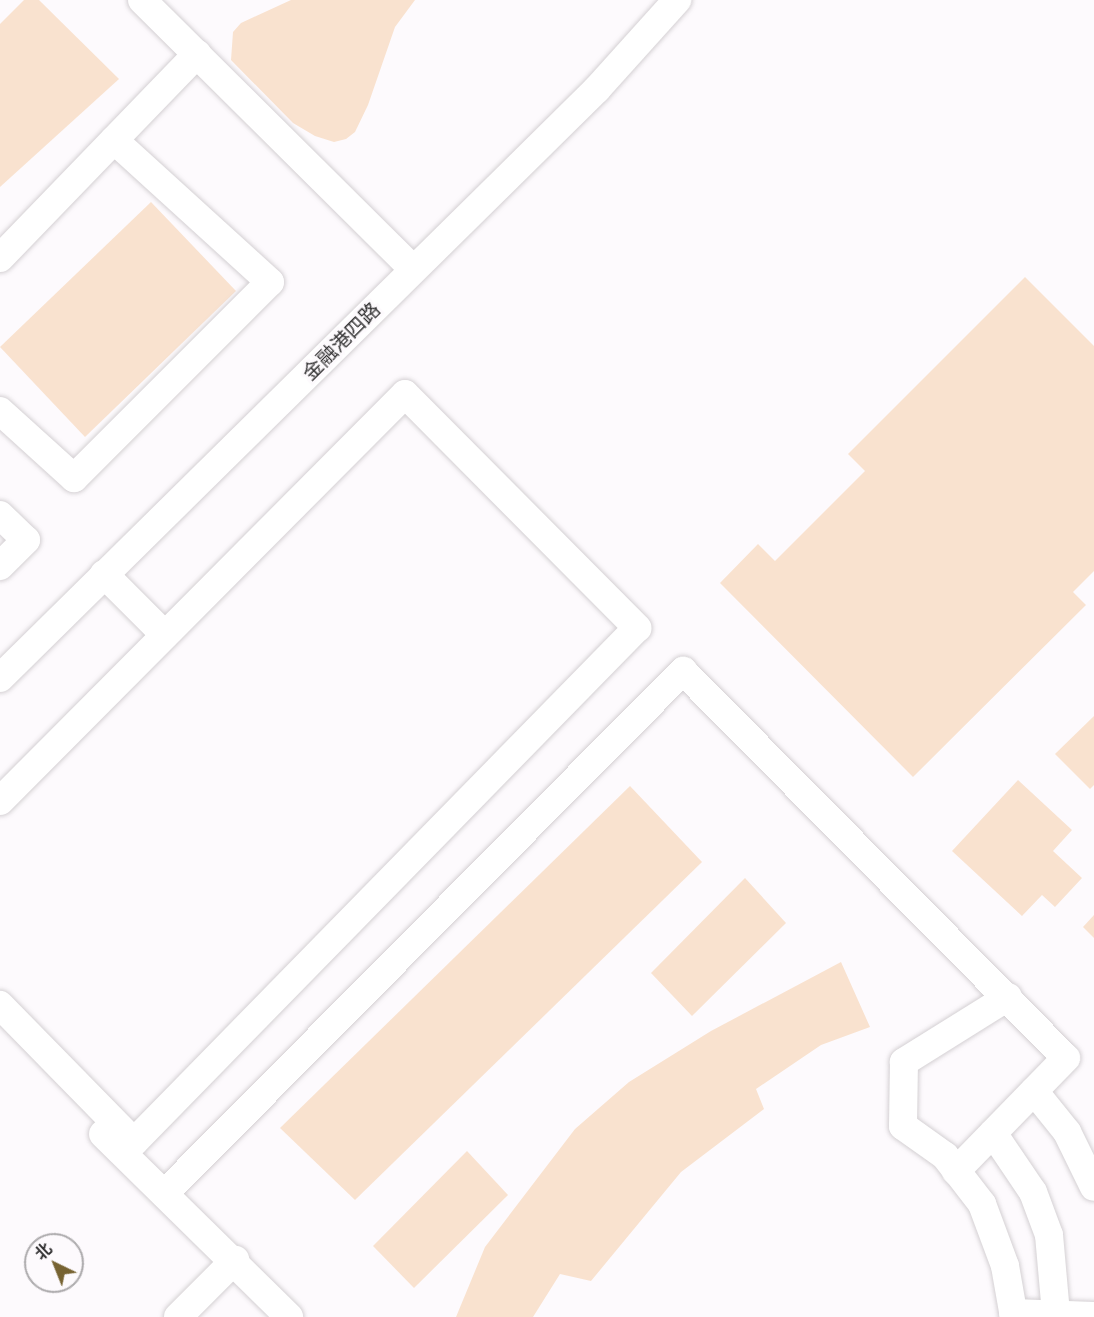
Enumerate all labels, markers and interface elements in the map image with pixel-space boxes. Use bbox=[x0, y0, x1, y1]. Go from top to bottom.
street label: 金融港四路 bbox=[297, 297, 385, 385]
north arrow bbox=[24, 1233, 84, 1293]
text: 北 bbox=[31, 1239, 55, 1263]

